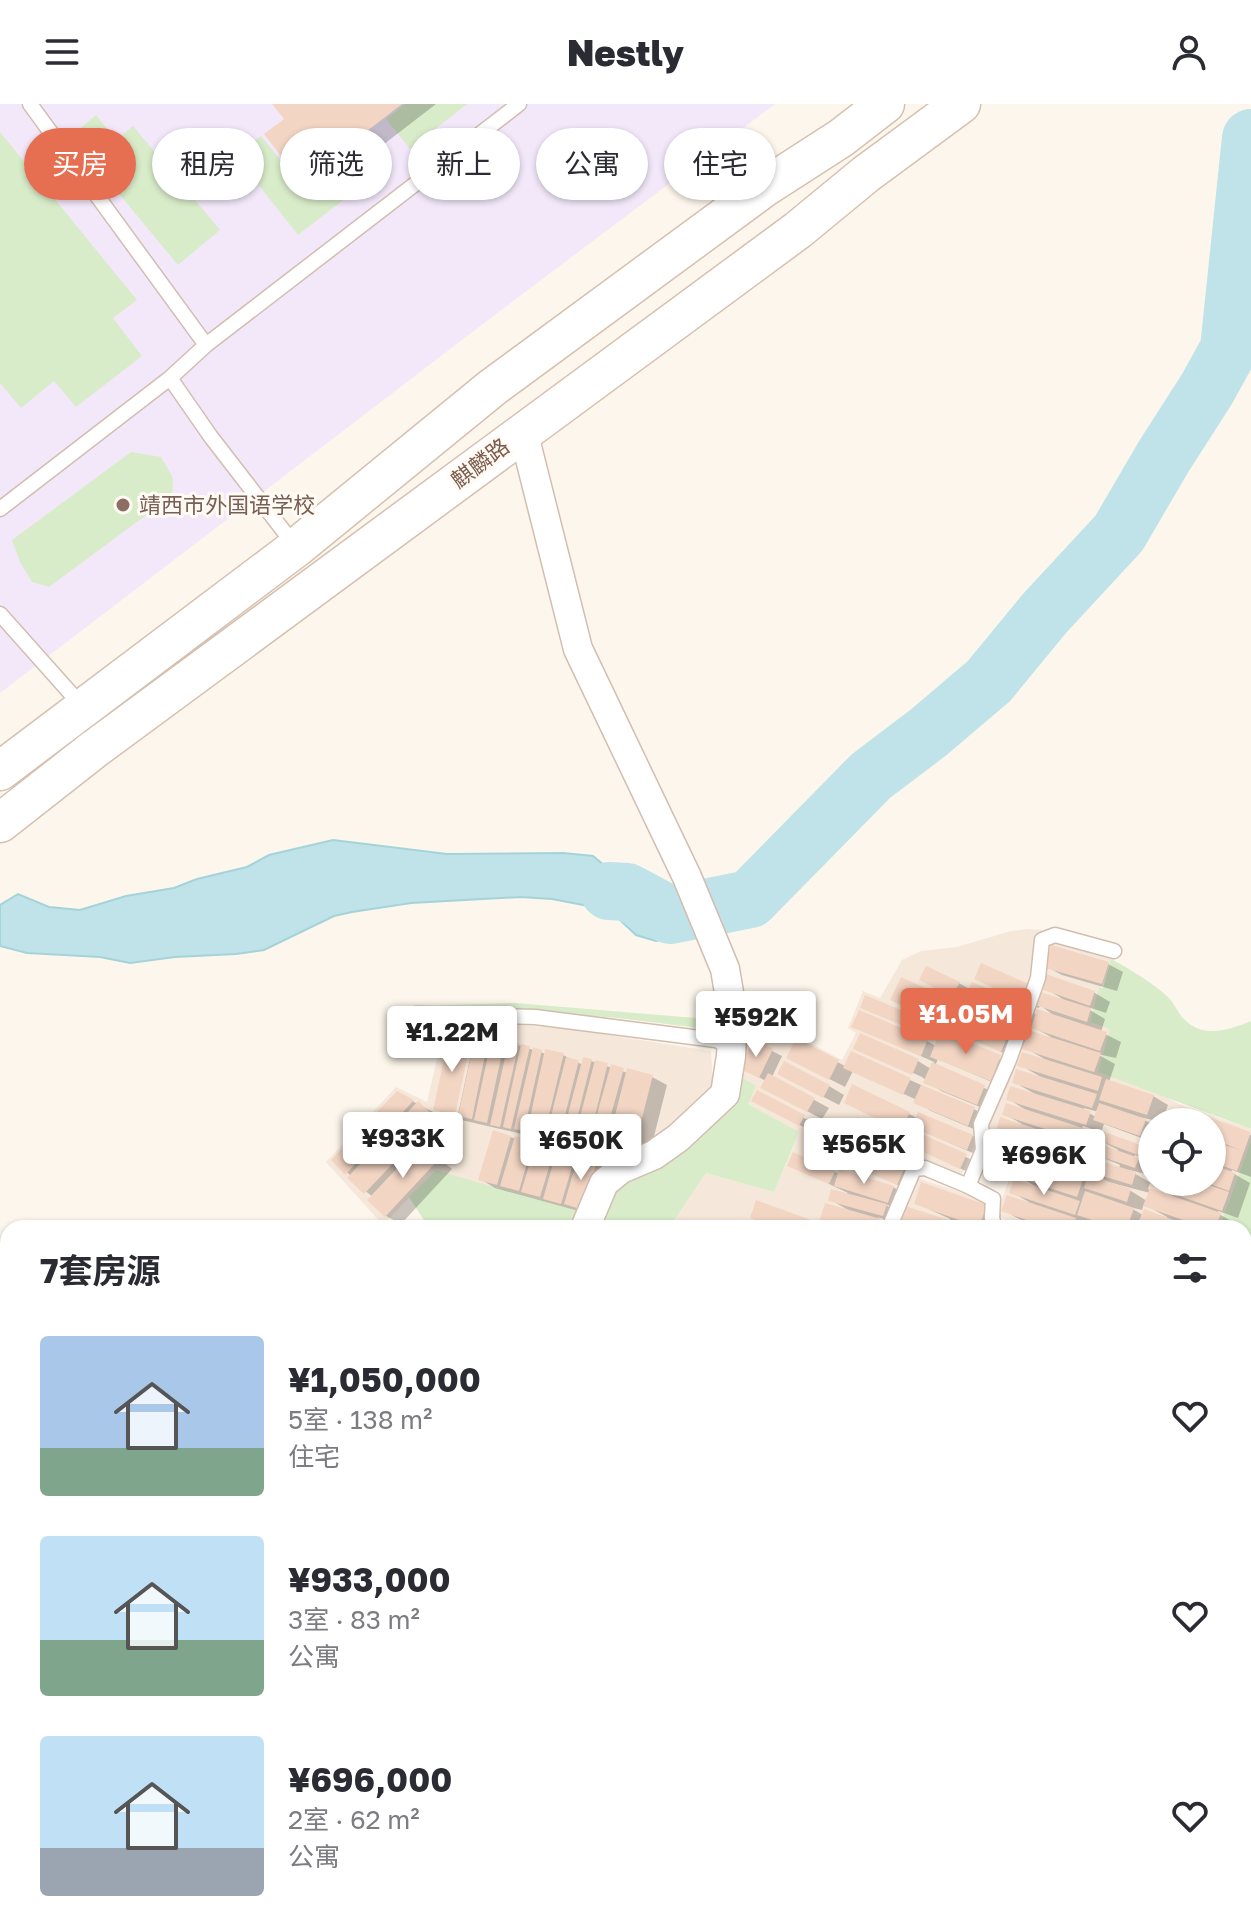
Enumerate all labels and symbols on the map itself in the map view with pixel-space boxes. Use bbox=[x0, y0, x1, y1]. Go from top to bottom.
street label: 麒麟路 bbox=[445, 432, 514, 493]
place label: 靖西市外国语学校 bbox=[139, 491, 315, 518]
marker: 靖西市外国语学校 bbox=[114, 496, 132, 514]
pin: ¥1.05M bbox=[901, 988, 1031, 1056]
pin: ¥592K bbox=[700, 991, 812, 1059]
pin: ¥1.22M bbox=[387, 1006, 517, 1074]
pin: ¥933K bbox=[347, 1112, 459, 1180]
pin: ¥650K bbox=[525, 1114, 637, 1182]
pin: ¥565K bbox=[808, 1118, 920, 1186]
pin: ¥696K bbox=[988, 1129, 1100, 1197]

